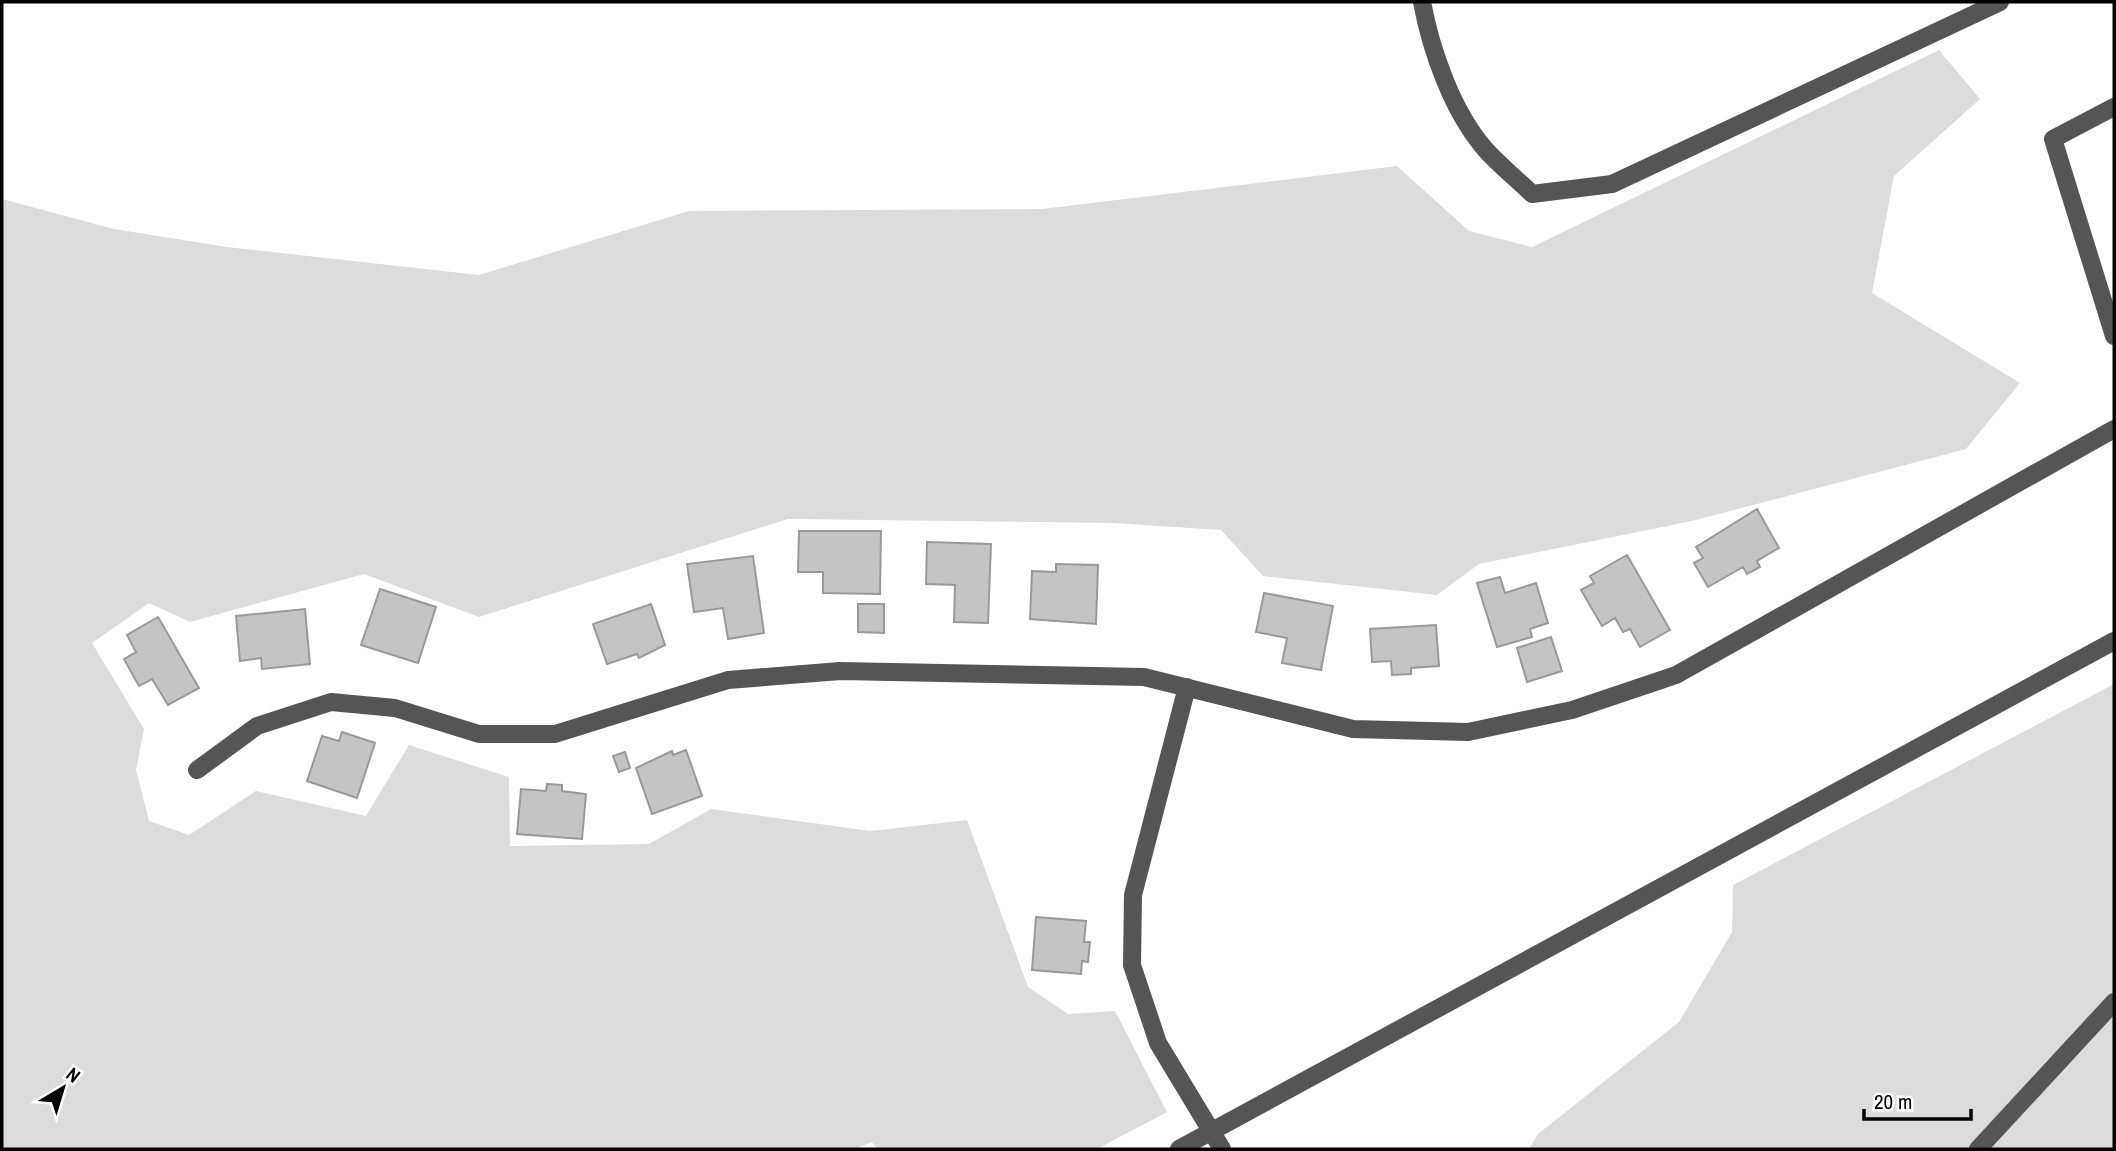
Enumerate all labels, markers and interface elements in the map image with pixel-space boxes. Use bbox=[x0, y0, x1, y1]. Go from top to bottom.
north arrow bbox=[28, 1053, 98, 1123]
text: N bbox=[61, 1061, 86, 1088]
scale bar bbox=[1864, 1078, 1971, 1122]
text: 20 m bbox=[1874, 1087, 1912, 1116]

